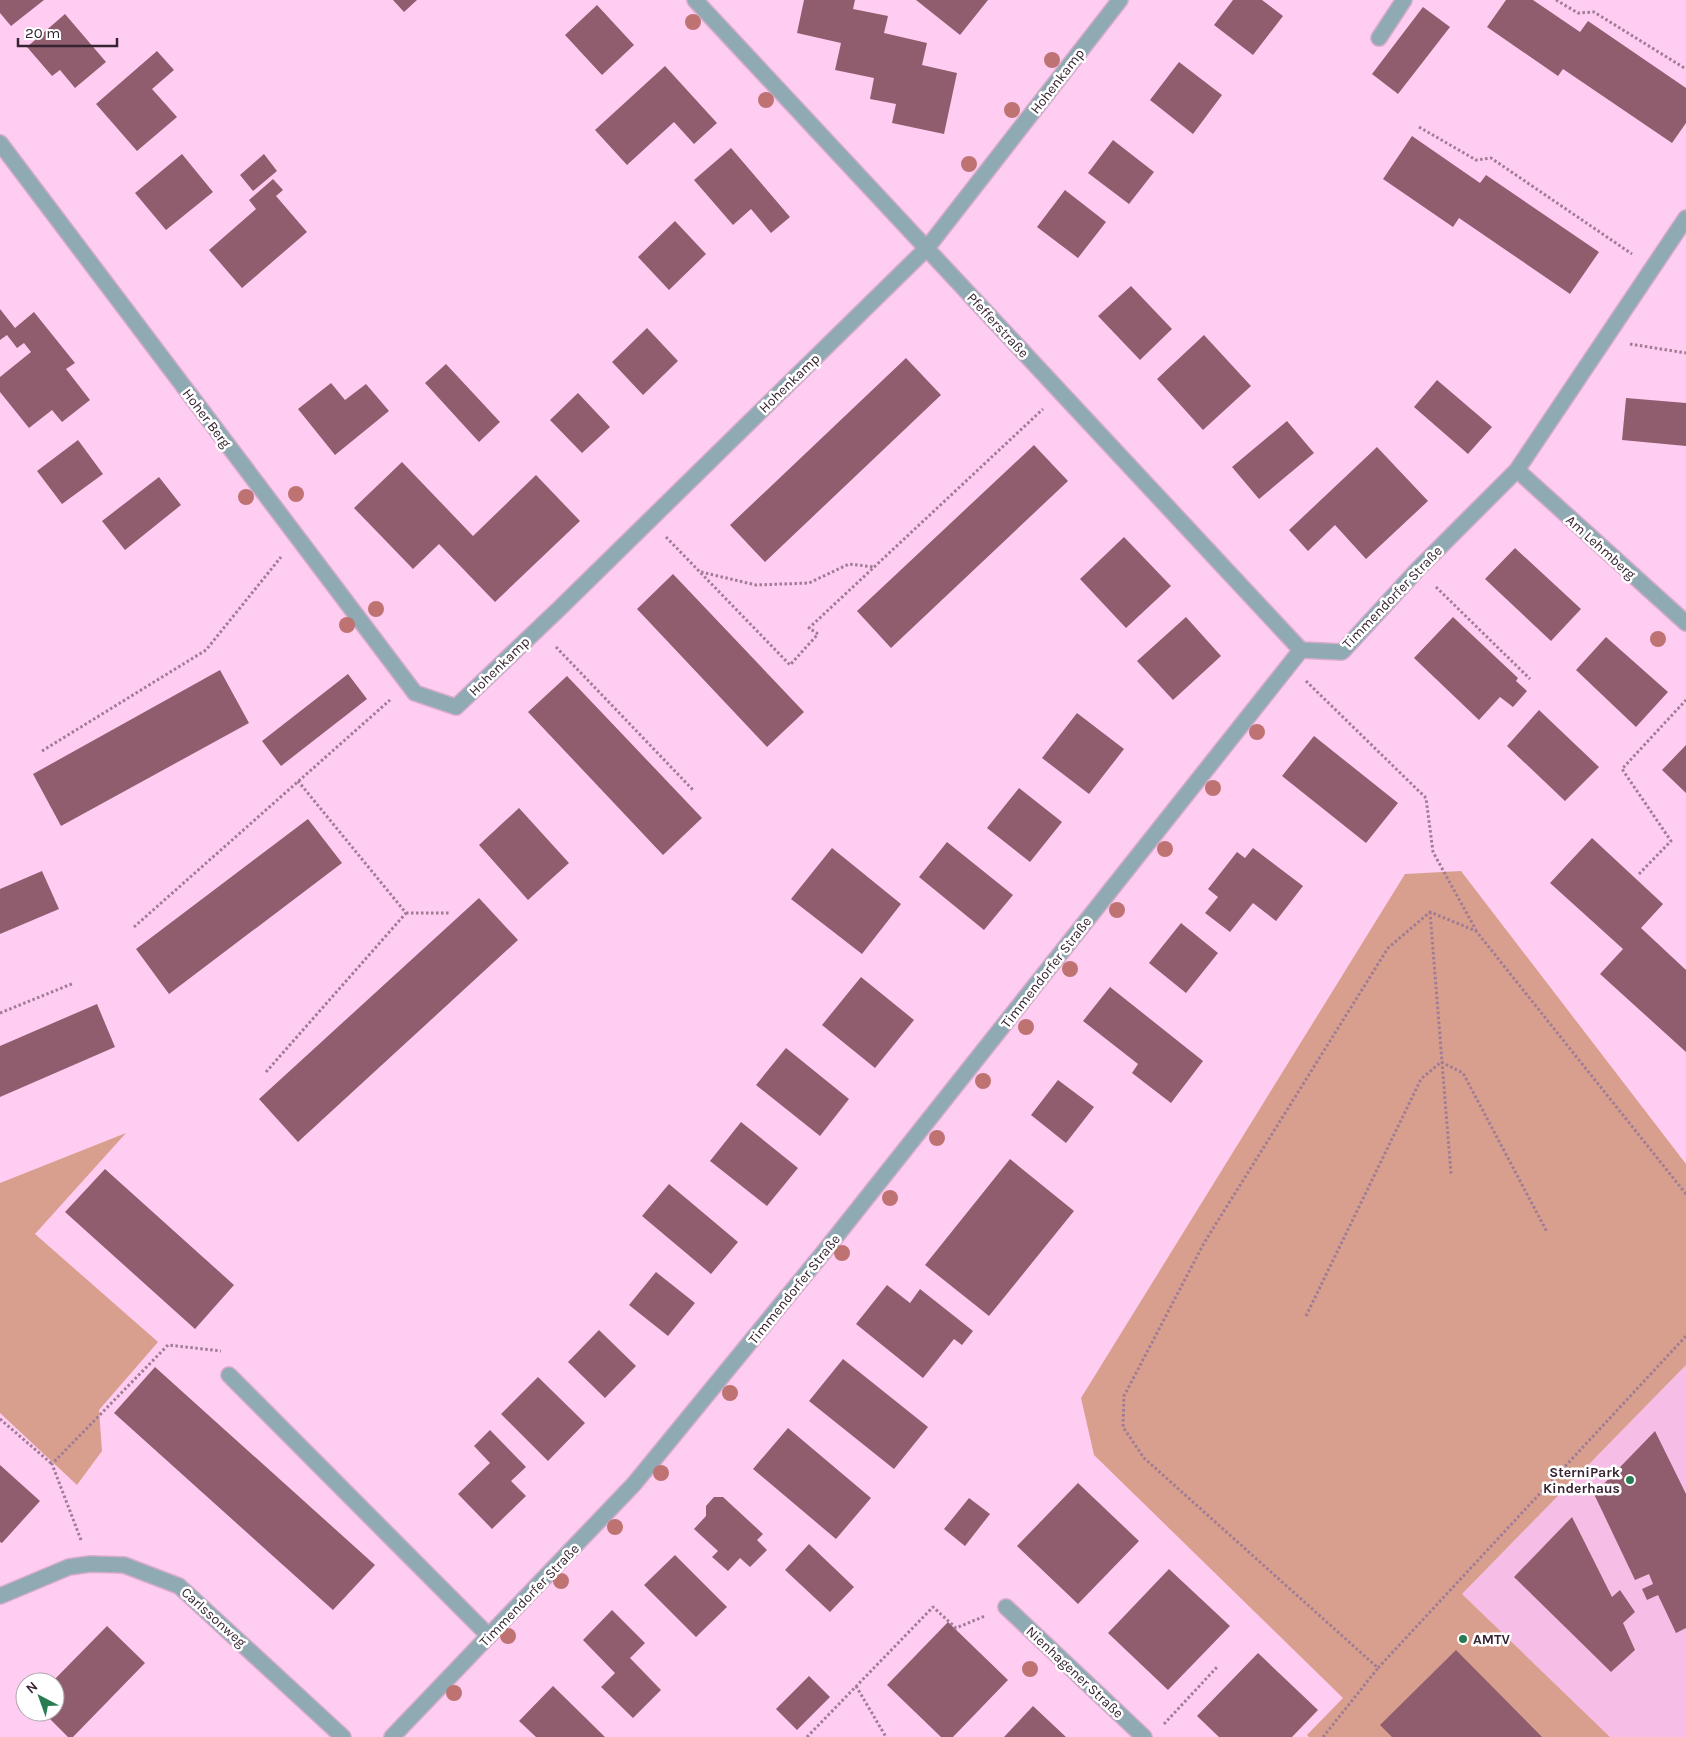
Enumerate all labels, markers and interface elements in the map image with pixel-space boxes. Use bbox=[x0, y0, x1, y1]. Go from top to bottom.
scale bar bbox=[18, 15, 116, 47]
text: 20 m bbox=[25, 24, 60, 42]
street label: Hohenkamp bbox=[1027, 45, 1088, 117]
street label: Pfefferstraße bbox=[963, 289, 1032, 361]
street label: Hohenkamp bbox=[755, 350, 823, 417]
street label: Hoher Berg bbox=[179, 385, 234, 451]
street label: Am Lehmberg bbox=[1562, 512, 1639, 583]
street label: Timmendorfer Straße bbox=[1339, 542, 1446, 652]
street label: Hohenkamp bbox=[465, 633, 533, 700]
street label: Timmendorfer Straße bbox=[998, 913, 1095, 1031]
street label: Timmendorfer Straße bbox=[745, 1231, 844, 1348]
place label: SterniPark Kinderhaus bbox=[1543, 1464, 1621, 1497]
marker: SterniPark Kinderhaus bbox=[1624, 1474, 1636, 1486]
street label: Timmendorfer Straße bbox=[476, 1540, 583, 1650]
street label: Carlssonweg bbox=[178, 1584, 250, 1651]
street label: Nienhagener Straße bbox=[1022, 1623, 1127, 1722]
place label: AMTV bbox=[1473, 1631, 1510, 1648]
marker: AMTV bbox=[1457, 1633, 1469, 1645]
north arrow bbox=[15, 1672, 65, 1722]
text: N bbox=[22, 1678, 41, 1697]

